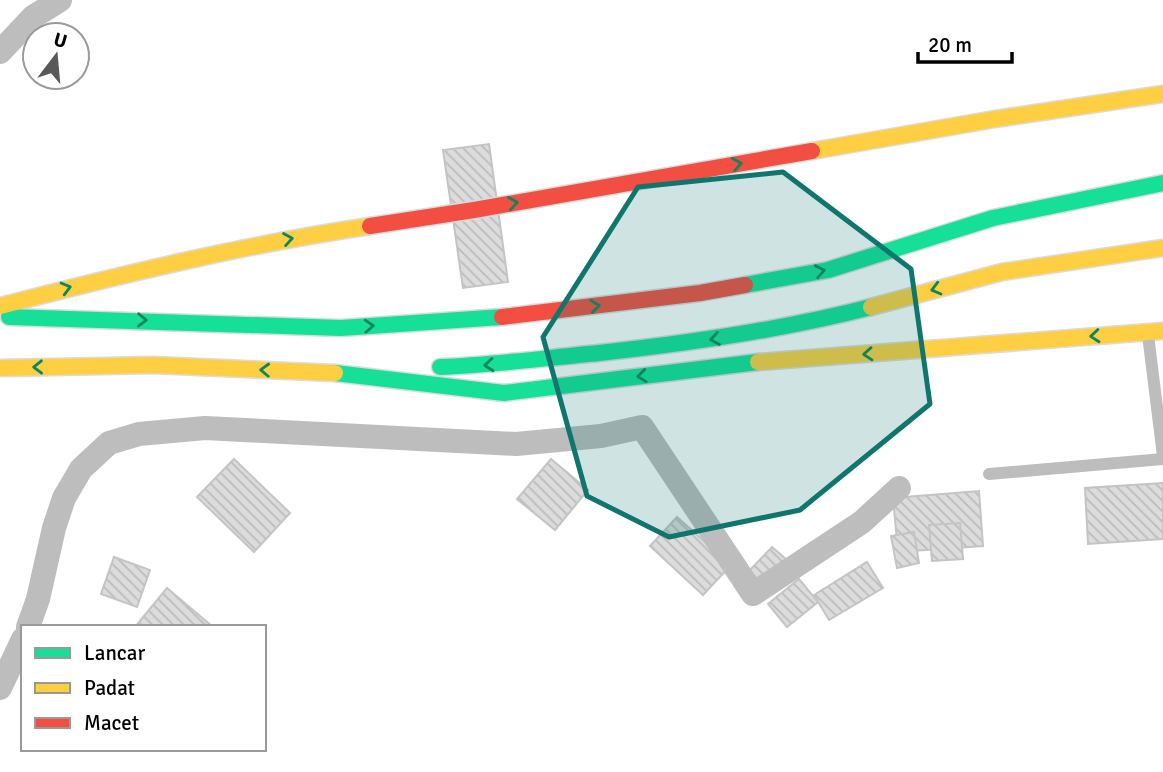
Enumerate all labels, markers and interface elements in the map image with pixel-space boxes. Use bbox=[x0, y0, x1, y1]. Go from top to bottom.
north arrow bbox=[21, 21, 91, 91]
scale bar bbox=[918, 21, 1012, 65]
text: U bbox=[51, 27, 70, 54]
text: 20 m bbox=[928, 32, 972, 58]
one-way arrow bbox=[731, 157, 743, 172]
one-way arrow bbox=[507, 196, 518, 211]
one-way arrow bbox=[282, 232, 294, 247]
one-way arrow bbox=[814, 265, 826, 280]
one-way arrow bbox=[931, 281, 943, 296]
one-way arrow bbox=[60, 282, 72, 296]
one-way arrow bbox=[590, 298, 601, 313]
one-way arrow bbox=[136, 312, 147, 327]
one-way arrow bbox=[364, 319, 375, 334]
one-way arrow bbox=[1089, 328, 1100, 343]
one-way arrow bbox=[709, 331, 721, 346]
one-way arrow bbox=[862, 346, 873, 361]
one-way arrow bbox=[483, 357, 494, 372]
one-way arrow bbox=[32, 359, 42, 375]
one-way arrow bbox=[259, 362, 270, 377]
one-way arrow bbox=[636, 369, 648, 384]
legend bbox=[21, 625, 266, 751]
text: Lancar bbox=[84, 640, 145, 666]
text: Padat bbox=[84, 675, 135, 701]
text: Macet bbox=[84, 710, 139, 736]

